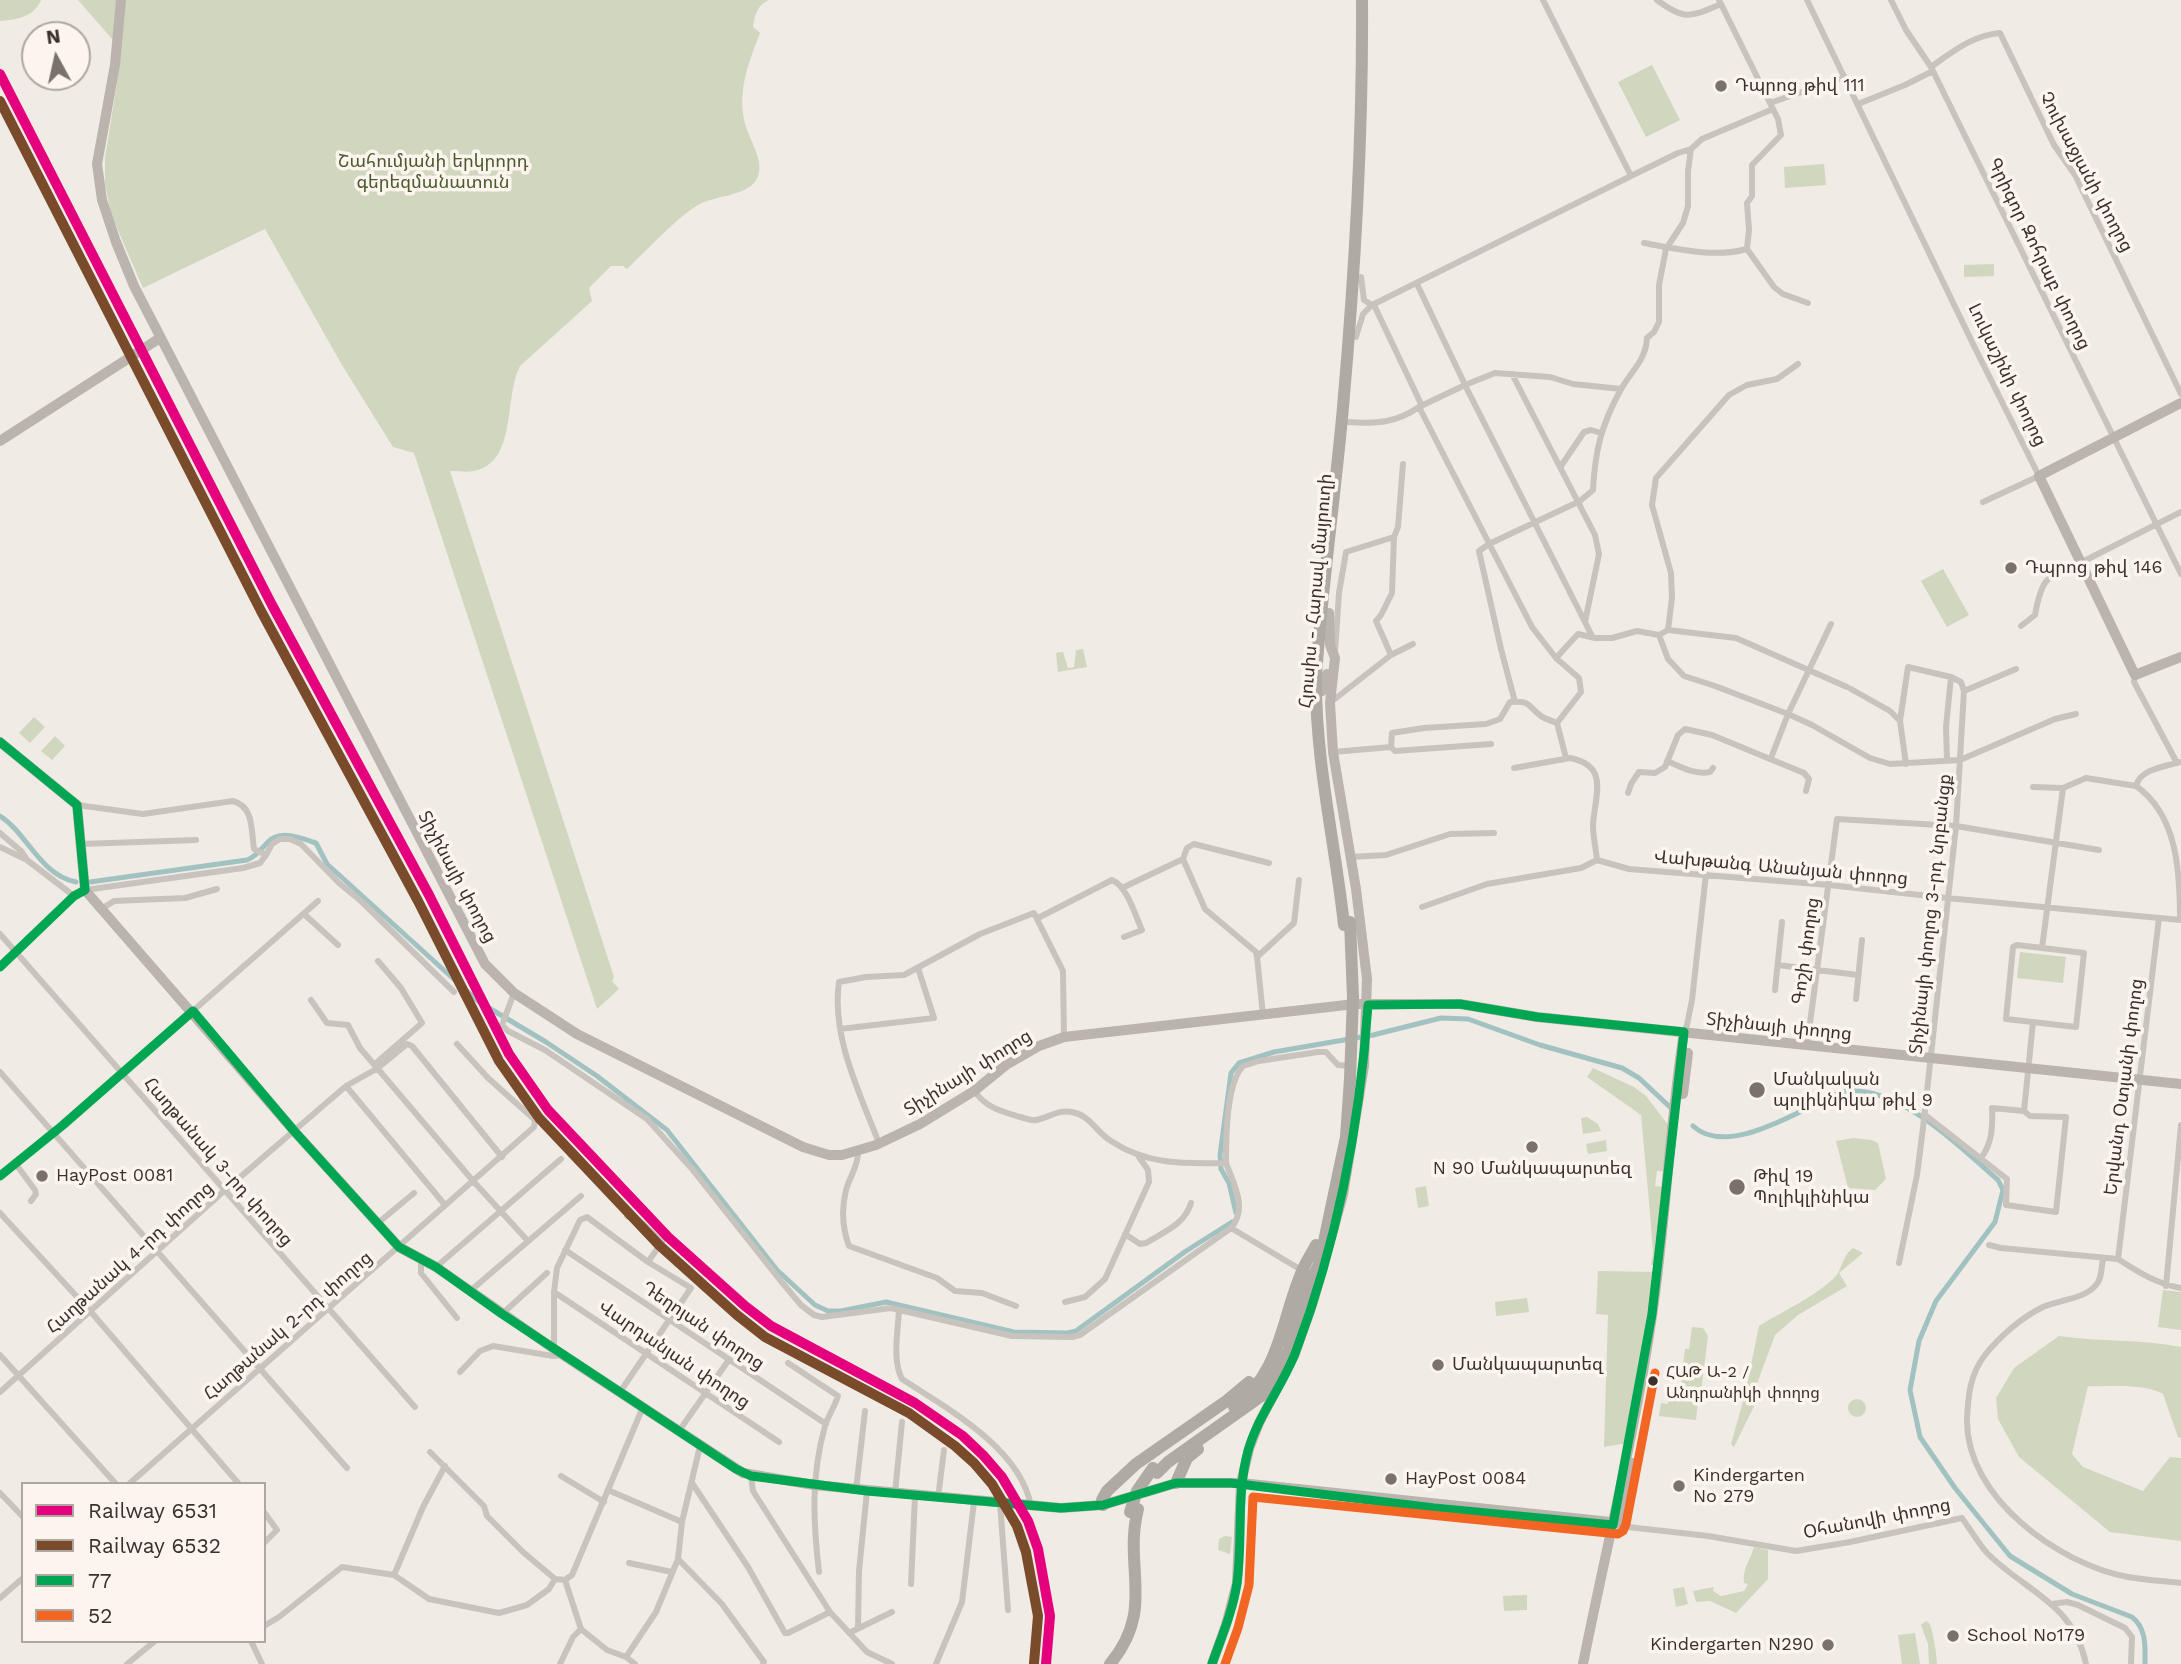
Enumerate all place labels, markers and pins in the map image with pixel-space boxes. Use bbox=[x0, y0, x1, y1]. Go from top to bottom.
place label: Դպրոց թիվ 111 bbox=[1735, 75, 1864, 97]
marker: Դպրոց թիվ 111 bbox=[1713, 78, 1729, 94]
place label: Դպրոց թիվ 146 bbox=[2025, 557, 2162, 579]
marker: Դպրոց թիվ 146 bbox=[2003, 560, 2019, 576]
place label: Մանկական պոլիկնիկա թիվ 9 bbox=[1773, 1069, 1933, 1112]
marker: Մանկական պոլիկնիկա թիվ 9 bbox=[1747, 1080, 1767, 1100]
marker: N 90 Մանկապարտեզ bbox=[1524, 1139, 1540, 1155]
place label: N 90 Մանկապարտեզ bbox=[1433, 1158, 1631, 1180]
place label: HayPost 0081 bbox=[56, 1165, 173, 1187]
place label: Թիվ 19 Պոլիկլինիկա bbox=[1753, 1166, 1870, 1208]
marker: HayPost 0081 bbox=[34, 1168, 50, 1184]
marker: Թիվ 19 Պոլիկլինիկա bbox=[1727, 1177, 1747, 1197]
place label: Մանկապարտեզ bbox=[1452, 1354, 1603, 1376]
marker: Մանկապարտեզ bbox=[1430, 1357, 1446, 1373]
place label: ՀԱԹ Ա-2 / Անդրանիկի փողոց bbox=[1666, 1362, 1820, 1400]
marker: ՀԱԹ Ա-2 / Անդրանիկի փողոց bbox=[1646, 1374, 1660, 1388]
place label: Kindergarten No 279 bbox=[1693, 1465, 1805, 1508]
place label: HayPost 0084 bbox=[1405, 1468, 1526, 1490]
marker: HayPost 0084 bbox=[1383, 1471, 1399, 1487]
marker: Kindergarten No 279 bbox=[1671, 1478, 1687, 1494]
place label: School No179 bbox=[1967, 1625, 2085, 1647]
marker: School No179 bbox=[1945, 1628, 1961, 1644]
place label: Kindergarten N290 bbox=[1650, 1634, 1814, 1656]
marker: Kindergarten N290 bbox=[1820, 1637, 1836, 1653]

